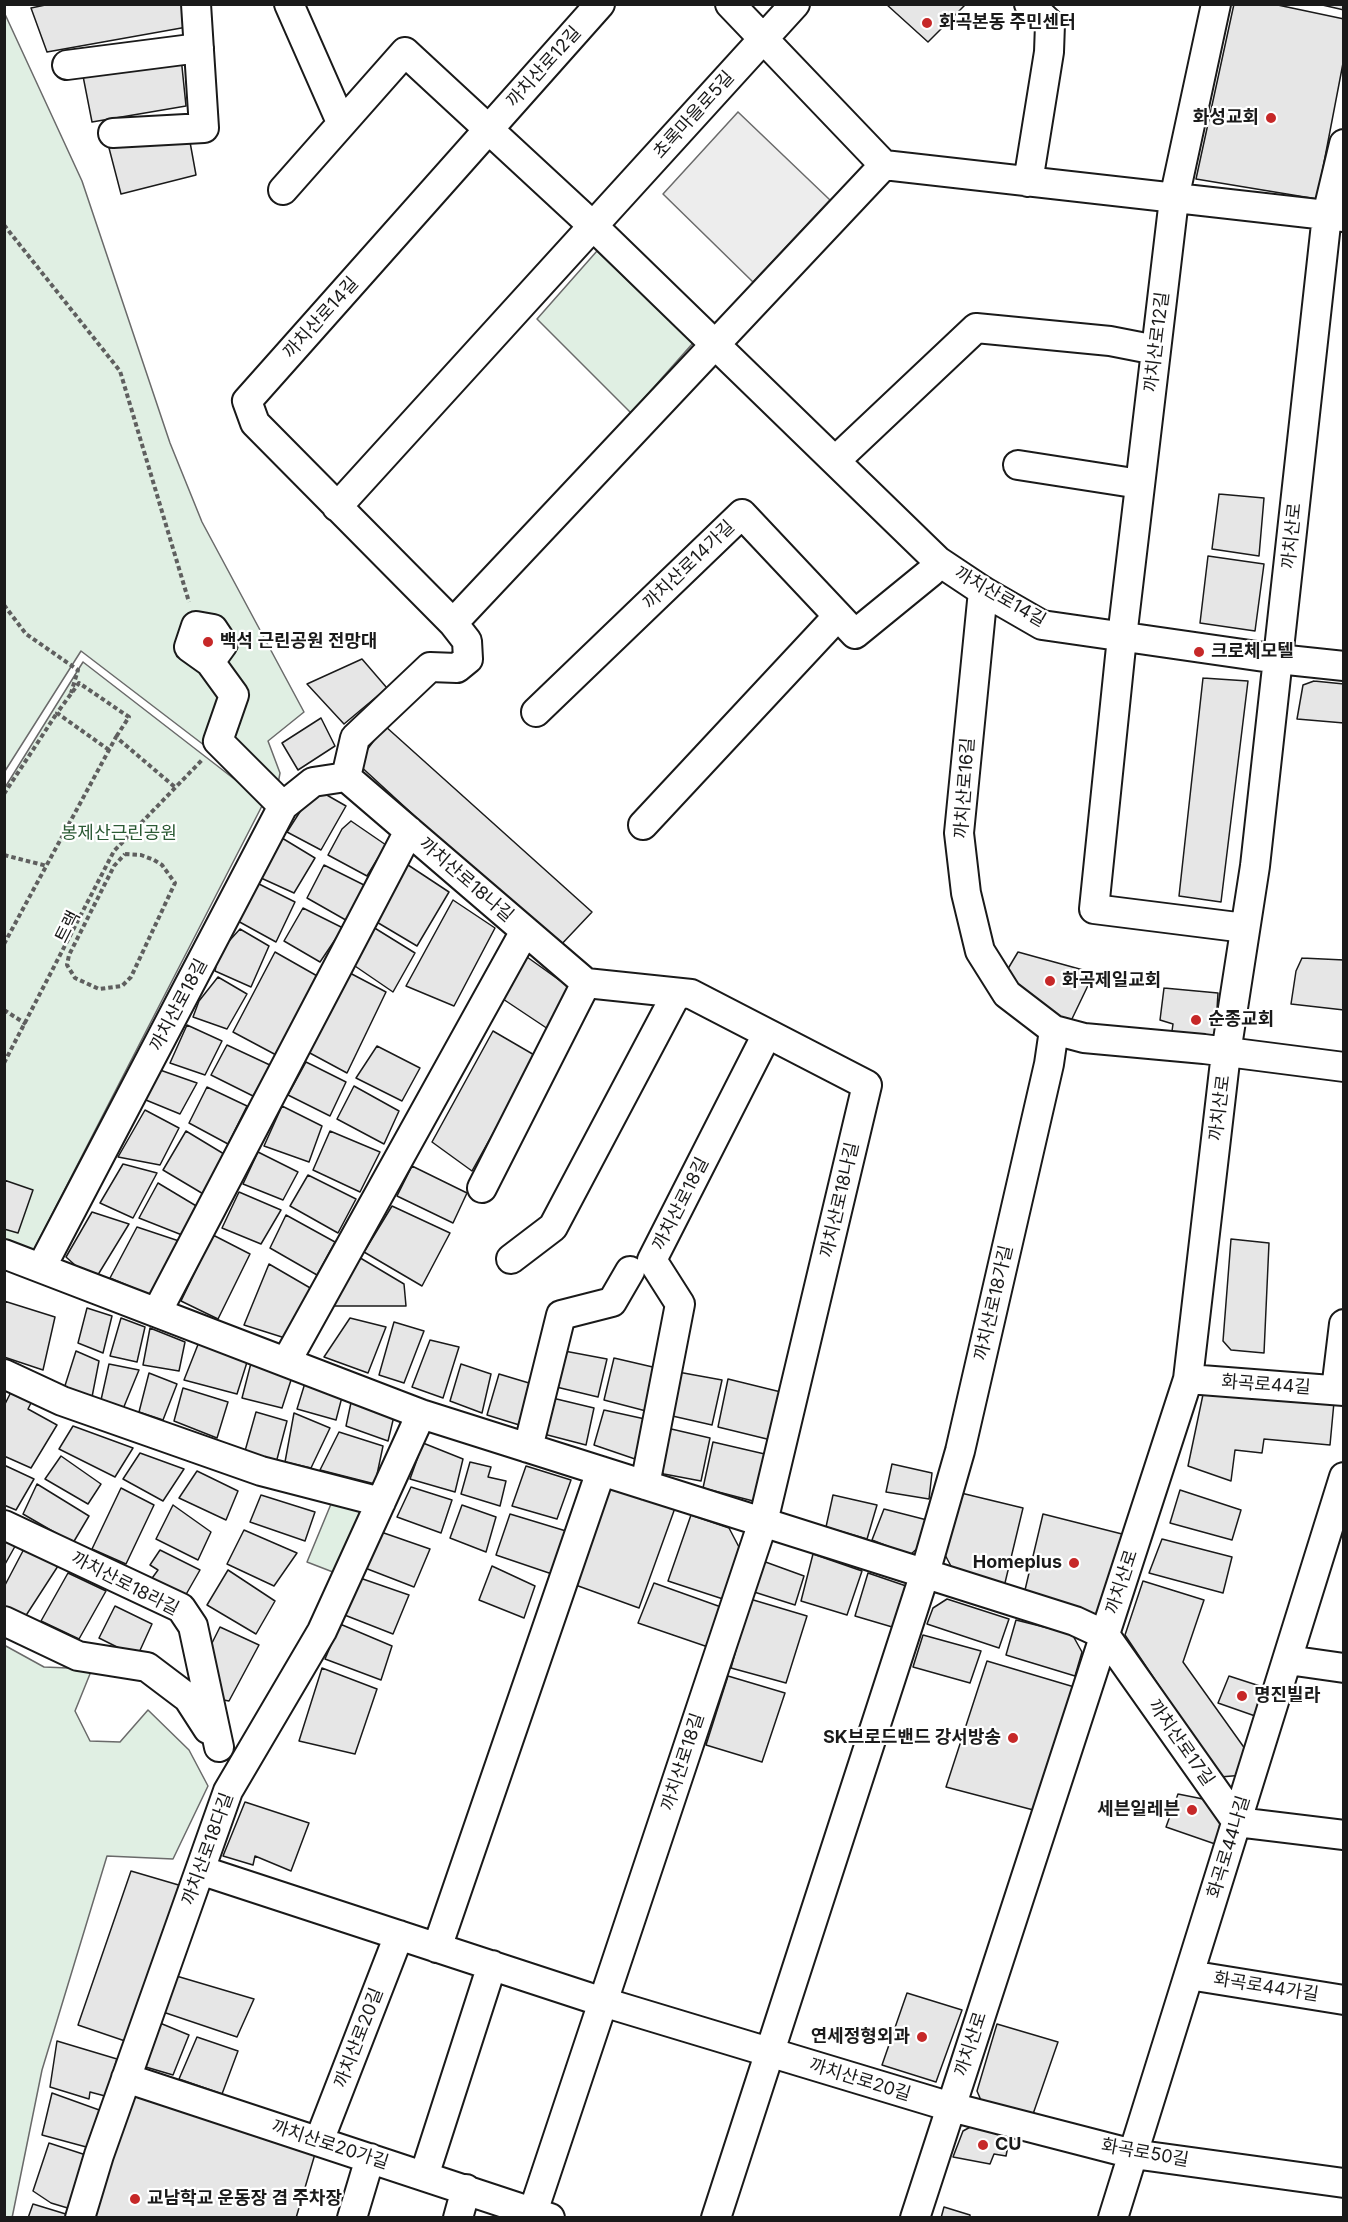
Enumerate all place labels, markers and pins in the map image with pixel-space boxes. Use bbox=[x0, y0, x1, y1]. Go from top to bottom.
place label: 화곡본동 주민센터 bbox=[939, 12, 1076, 34]
marker: 화곡본동 주민센터 bbox=[920, 16, 934, 30]
place label: 화성교회 bbox=[1193, 107, 1259, 129]
marker: 화성교회 bbox=[1264, 111, 1278, 125]
place label: 백석 근린공원 전망대 bbox=[220, 631, 378, 653]
marker: 백석 근린공원 전망대 bbox=[201, 635, 215, 649]
place label: 크로체모텔 bbox=[1211, 641, 1294, 663]
marker: 크로체모텔 bbox=[1192, 645, 1206, 659]
place label: 화곡제일교회 bbox=[1062, 970, 1161, 992]
marker: 화곡제일교회 bbox=[1043, 974, 1057, 988]
place label: 순종교회 bbox=[1208, 1009, 1274, 1031]
marker: 순종교회 bbox=[1189, 1013, 1203, 1027]
place label: Homeplus bbox=[973, 1552, 1062, 1574]
marker: Homeplus bbox=[1067, 1556, 1081, 1570]
place label: 명진빌라 bbox=[1254, 1685, 1320, 1707]
marker: 명진빌라 bbox=[1235, 1689, 1249, 1703]
place label: SK브로드밴드 강서방송 bbox=[823, 1727, 1001, 1749]
marker: SK브로드밴드 강서방송 bbox=[1006, 1731, 1020, 1745]
place label: 세븐일레븐 bbox=[1097, 1799, 1180, 1821]
marker: 세븐일레븐 bbox=[1185, 1803, 1199, 1817]
place label: 연세정형외과 bbox=[811, 2026, 910, 2048]
marker: 연세정형외과 bbox=[915, 2030, 929, 2044]
place label: CU bbox=[995, 2134, 1021, 2156]
marker: CU bbox=[976, 2138, 990, 2152]
place label: 교남학교 운동장 겸 주차장 bbox=[147, 2188, 342, 2210]
marker: 교남학교 운동장 겸 주차장 bbox=[128, 2192, 142, 2206]

